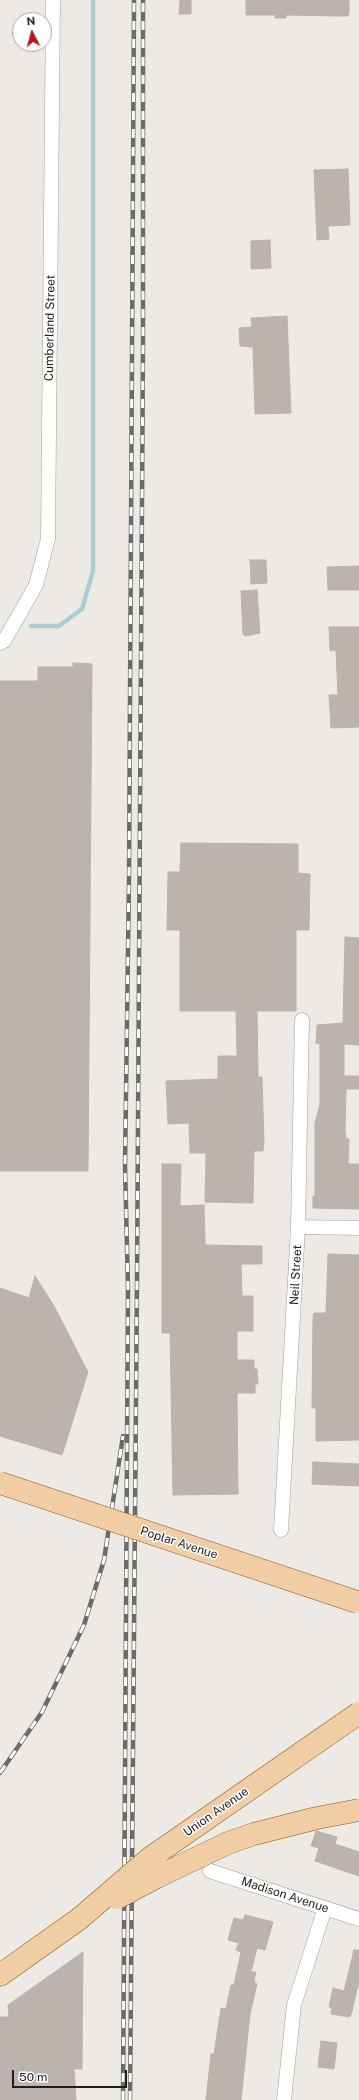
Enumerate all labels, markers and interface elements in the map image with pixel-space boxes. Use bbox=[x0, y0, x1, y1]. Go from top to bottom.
north arrow bbox=[12, 12, 52, 52]
text: N bbox=[26, 15, 36, 27]
street label: Cumberland Street bbox=[42, 275, 58, 381]
street label: Neil Street bbox=[287, 1244, 305, 1306]
street label: Poplar Avenue bbox=[138, 1524, 220, 1562]
street label: Union Avenue bbox=[181, 1784, 251, 1840]
street label: Madison Avenue bbox=[239, 1874, 331, 1916]
scale bar bbox=[14, 2062, 129, 2088]
text: 50 m bbox=[19, 2070, 47, 2084]

